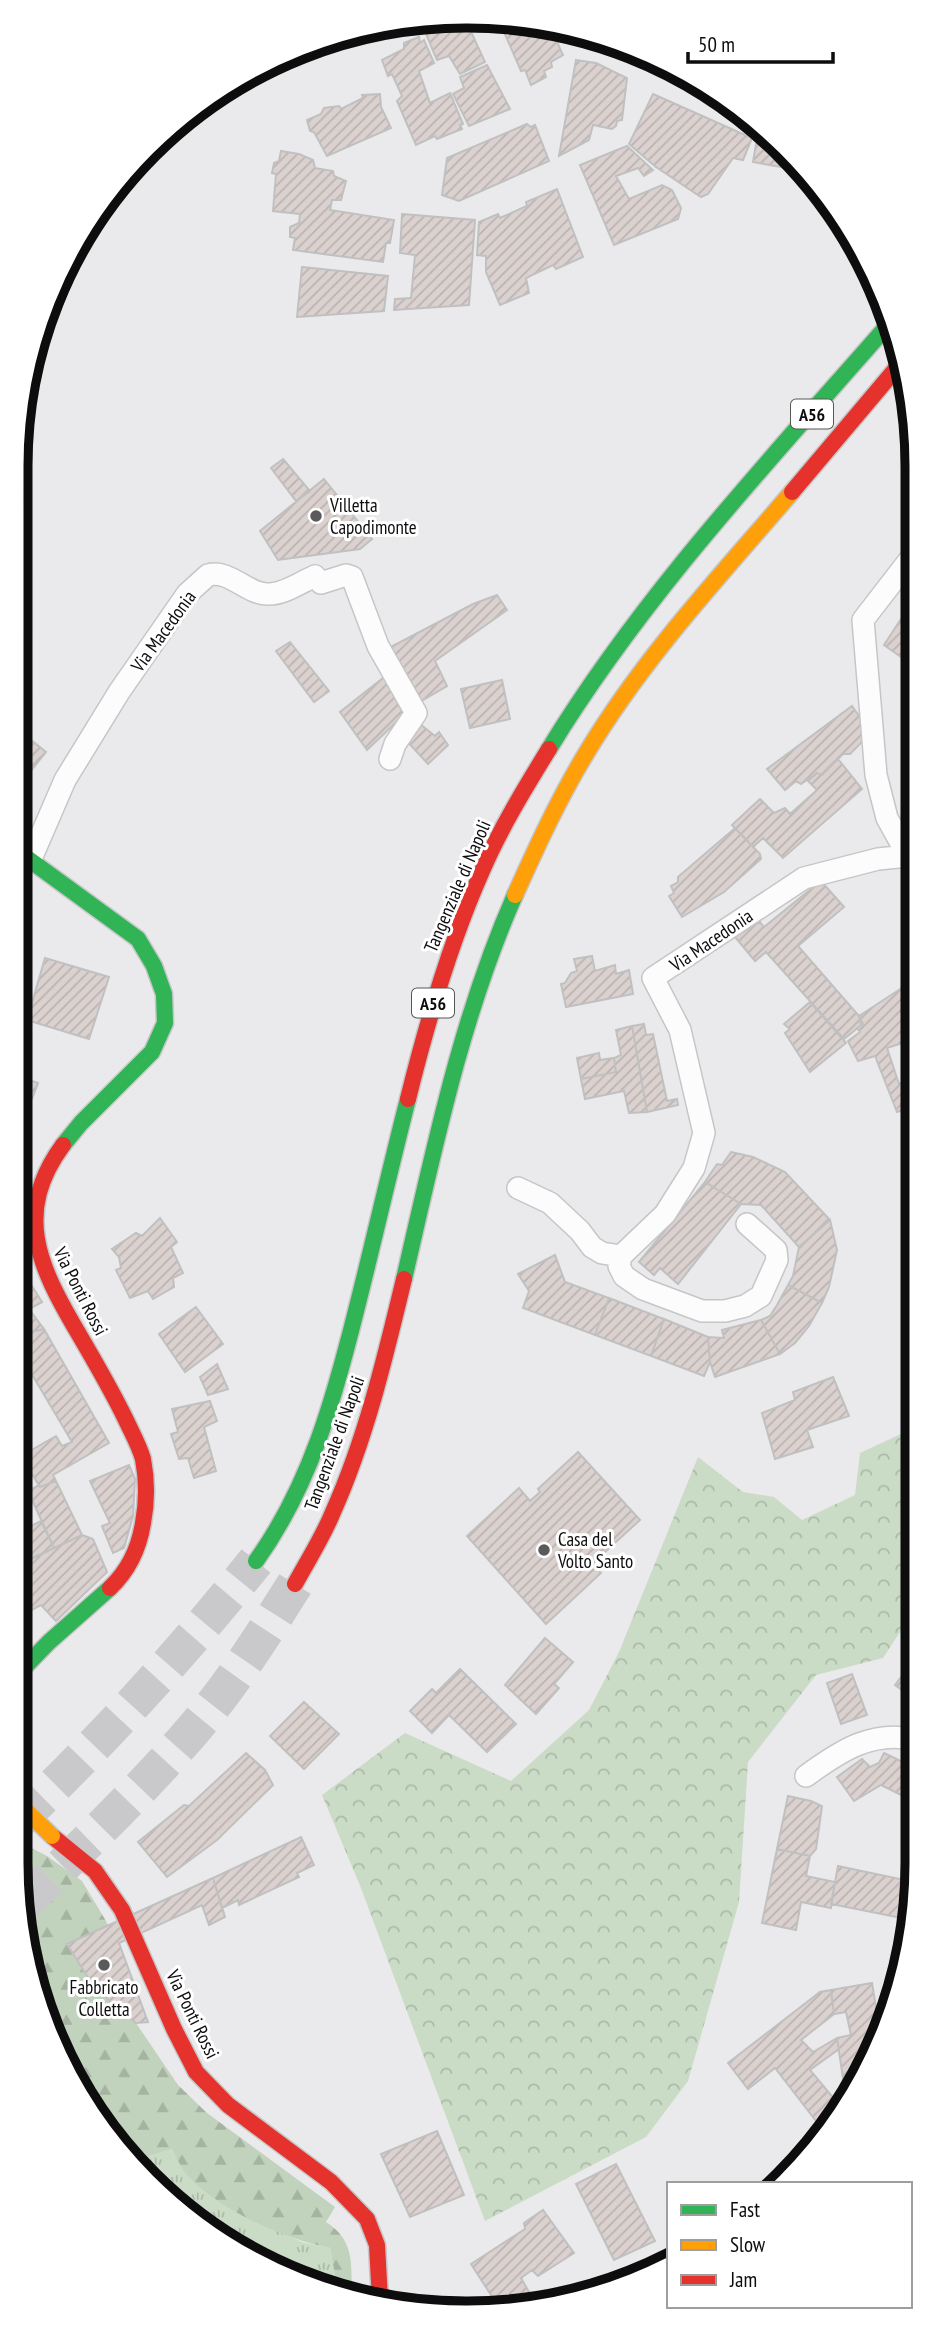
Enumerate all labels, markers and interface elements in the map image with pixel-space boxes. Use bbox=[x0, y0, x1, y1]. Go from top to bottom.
scale bar bbox=[688, 21, 833, 65]
text: 50 m bbox=[698, 31, 735, 58]
road number: A56 bbox=[791, 400, 833, 428]
place label: Villetta Capodimonte bbox=[329, 493, 417, 539]
marker: Villetta Capodimonte bbox=[308, 508, 324, 524]
street label: Via Macedonia bbox=[125, 585, 201, 677]
street label: Tangenziale di Napoli bbox=[418, 816, 496, 956]
street label: Via Macedonia bbox=[664, 903, 757, 977]
road number: A56 bbox=[412, 988, 454, 1018]
street label: Via Ponti Rossi bbox=[48, 1242, 113, 1339]
street label: Tangenziale di Napoli bbox=[299, 1373, 369, 1513]
place label: Casa del Volto Santo bbox=[557, 1527, 633, 1573]
marker: Casa del Volto Santo bbox=[536, 1542, 552, 1558]
marker: Fabbricato Colletta bbox=[96, 1957, 112, 1973]
street label: Via Ponti Rossi bbox=[161, 1965, 225, 2062]
place label: Fabbricato Colletta bbox=[70, 1975, 138, 2021]
legend bbox=[667, 2182, 912, 2308]
text: Fast bbox=[730, 2196, 760, 2223]
text: Slow bbox=[730, 2231, 766, 2258]
text: Jam bbox=[729, 2266, 757, 2293]

